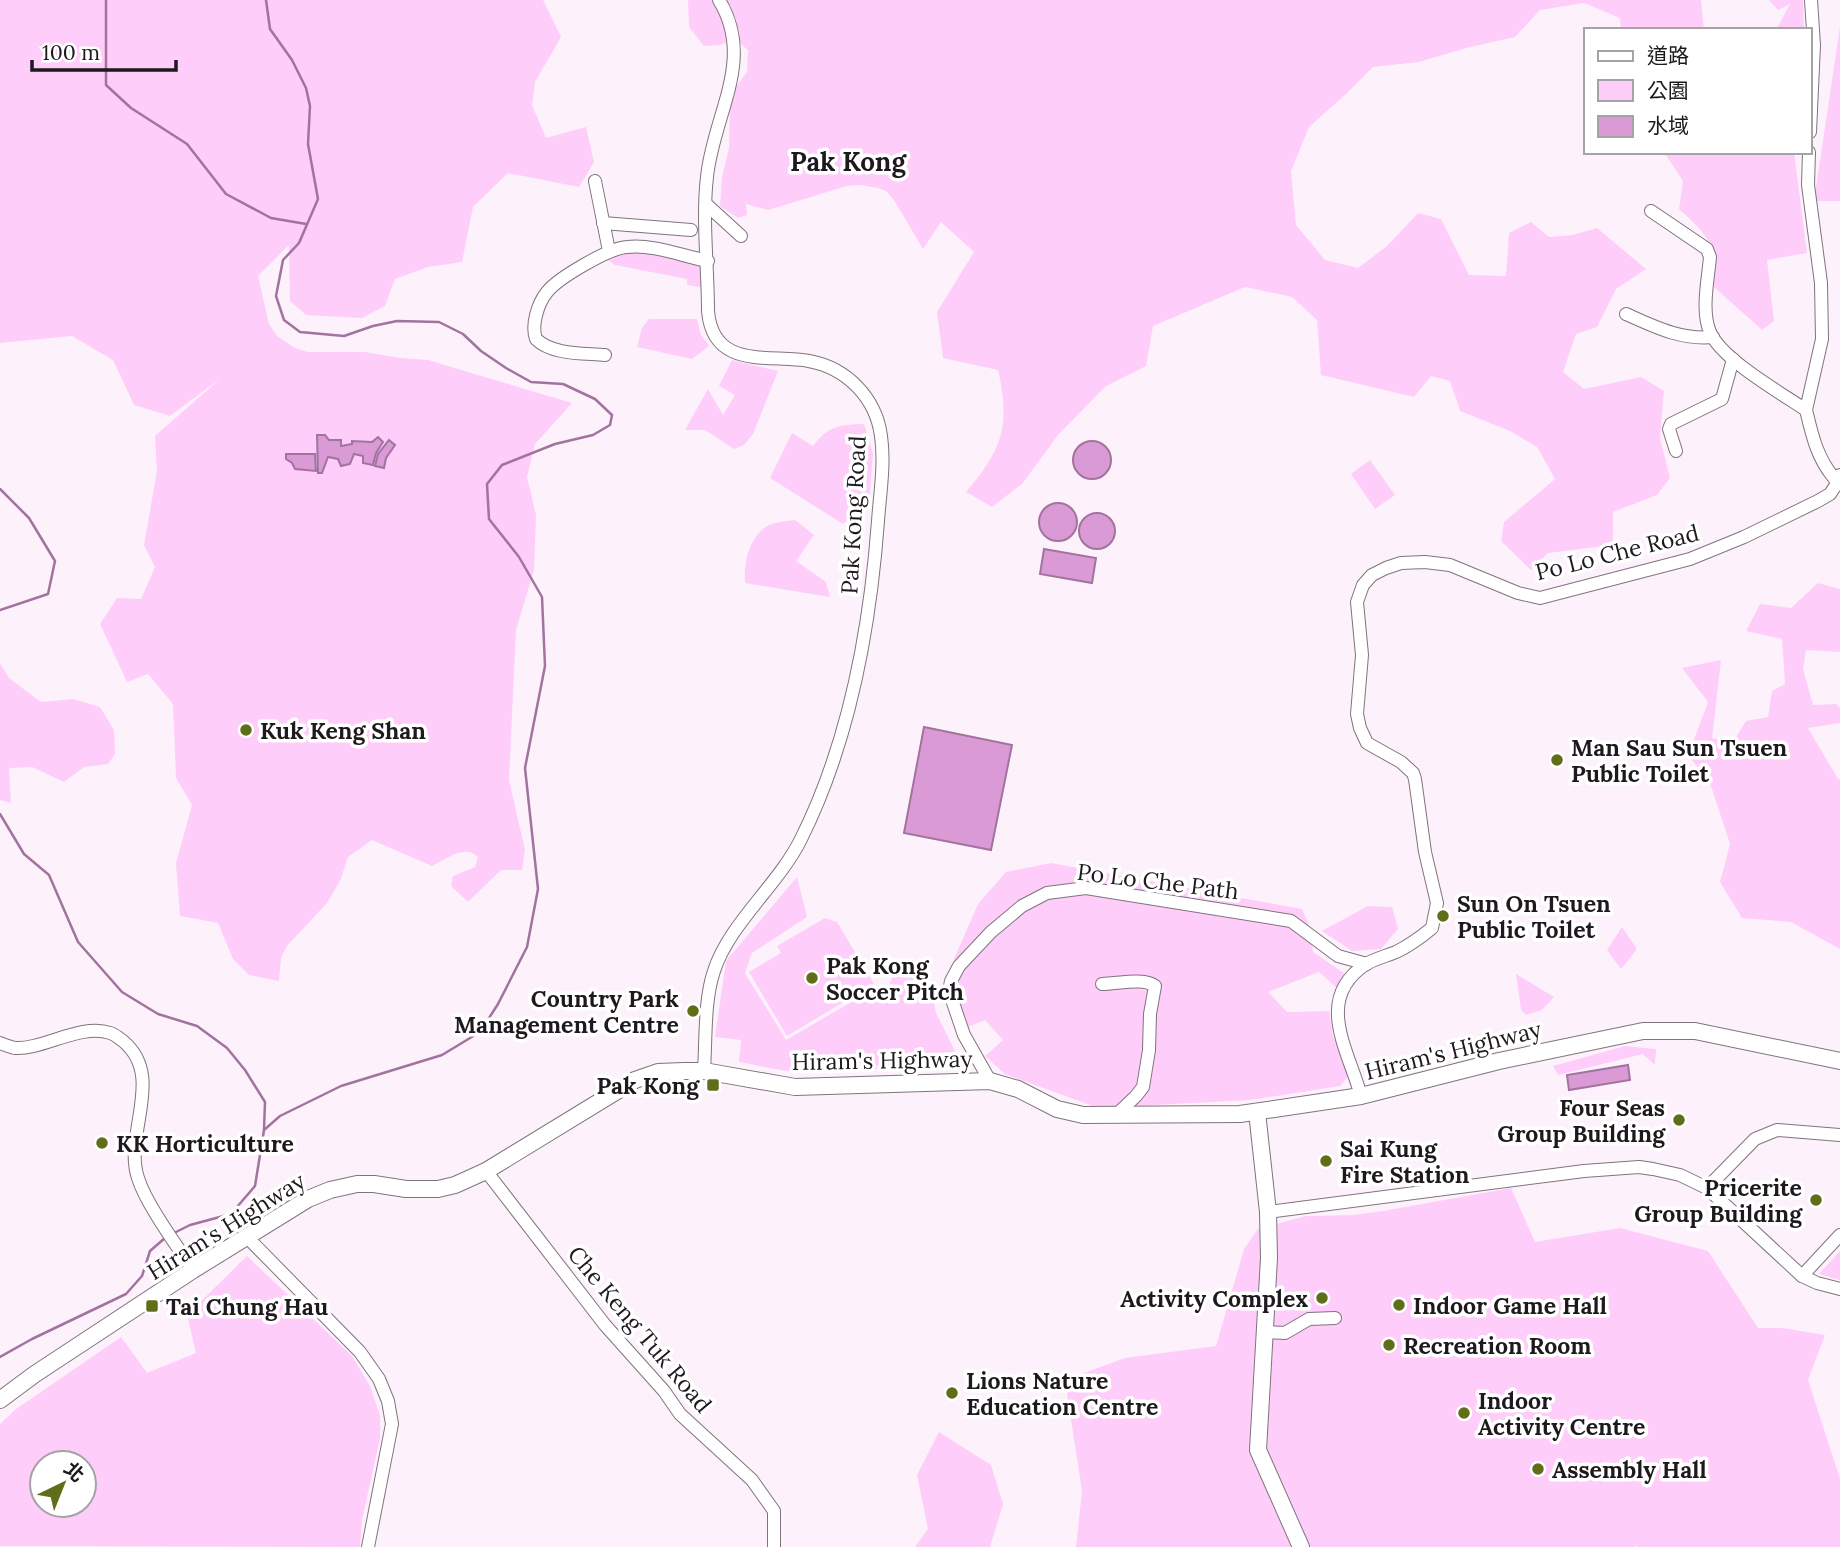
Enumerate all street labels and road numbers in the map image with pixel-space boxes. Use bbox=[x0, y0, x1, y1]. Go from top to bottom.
street label: Pak Kong Road bbox=[834, 435, 872, 595]
street label: Po Lo Che Road bbox=[1532, 518, 1702, 586]
street label: Po Lo Che Path bbox=[1076, 857, 1241, 905]
street label: Hiram's Highway bbox=[1362, 1014, 1545, 1086]
street label: Hiram's Highway bbox=[791, 1044, 973, 1076]
street label: Hiram's Highway bbox=[142, 1165, 311, 1286]
street label: Che Keng Tuk Road bbox=[562, 1240, 718, 1418]

